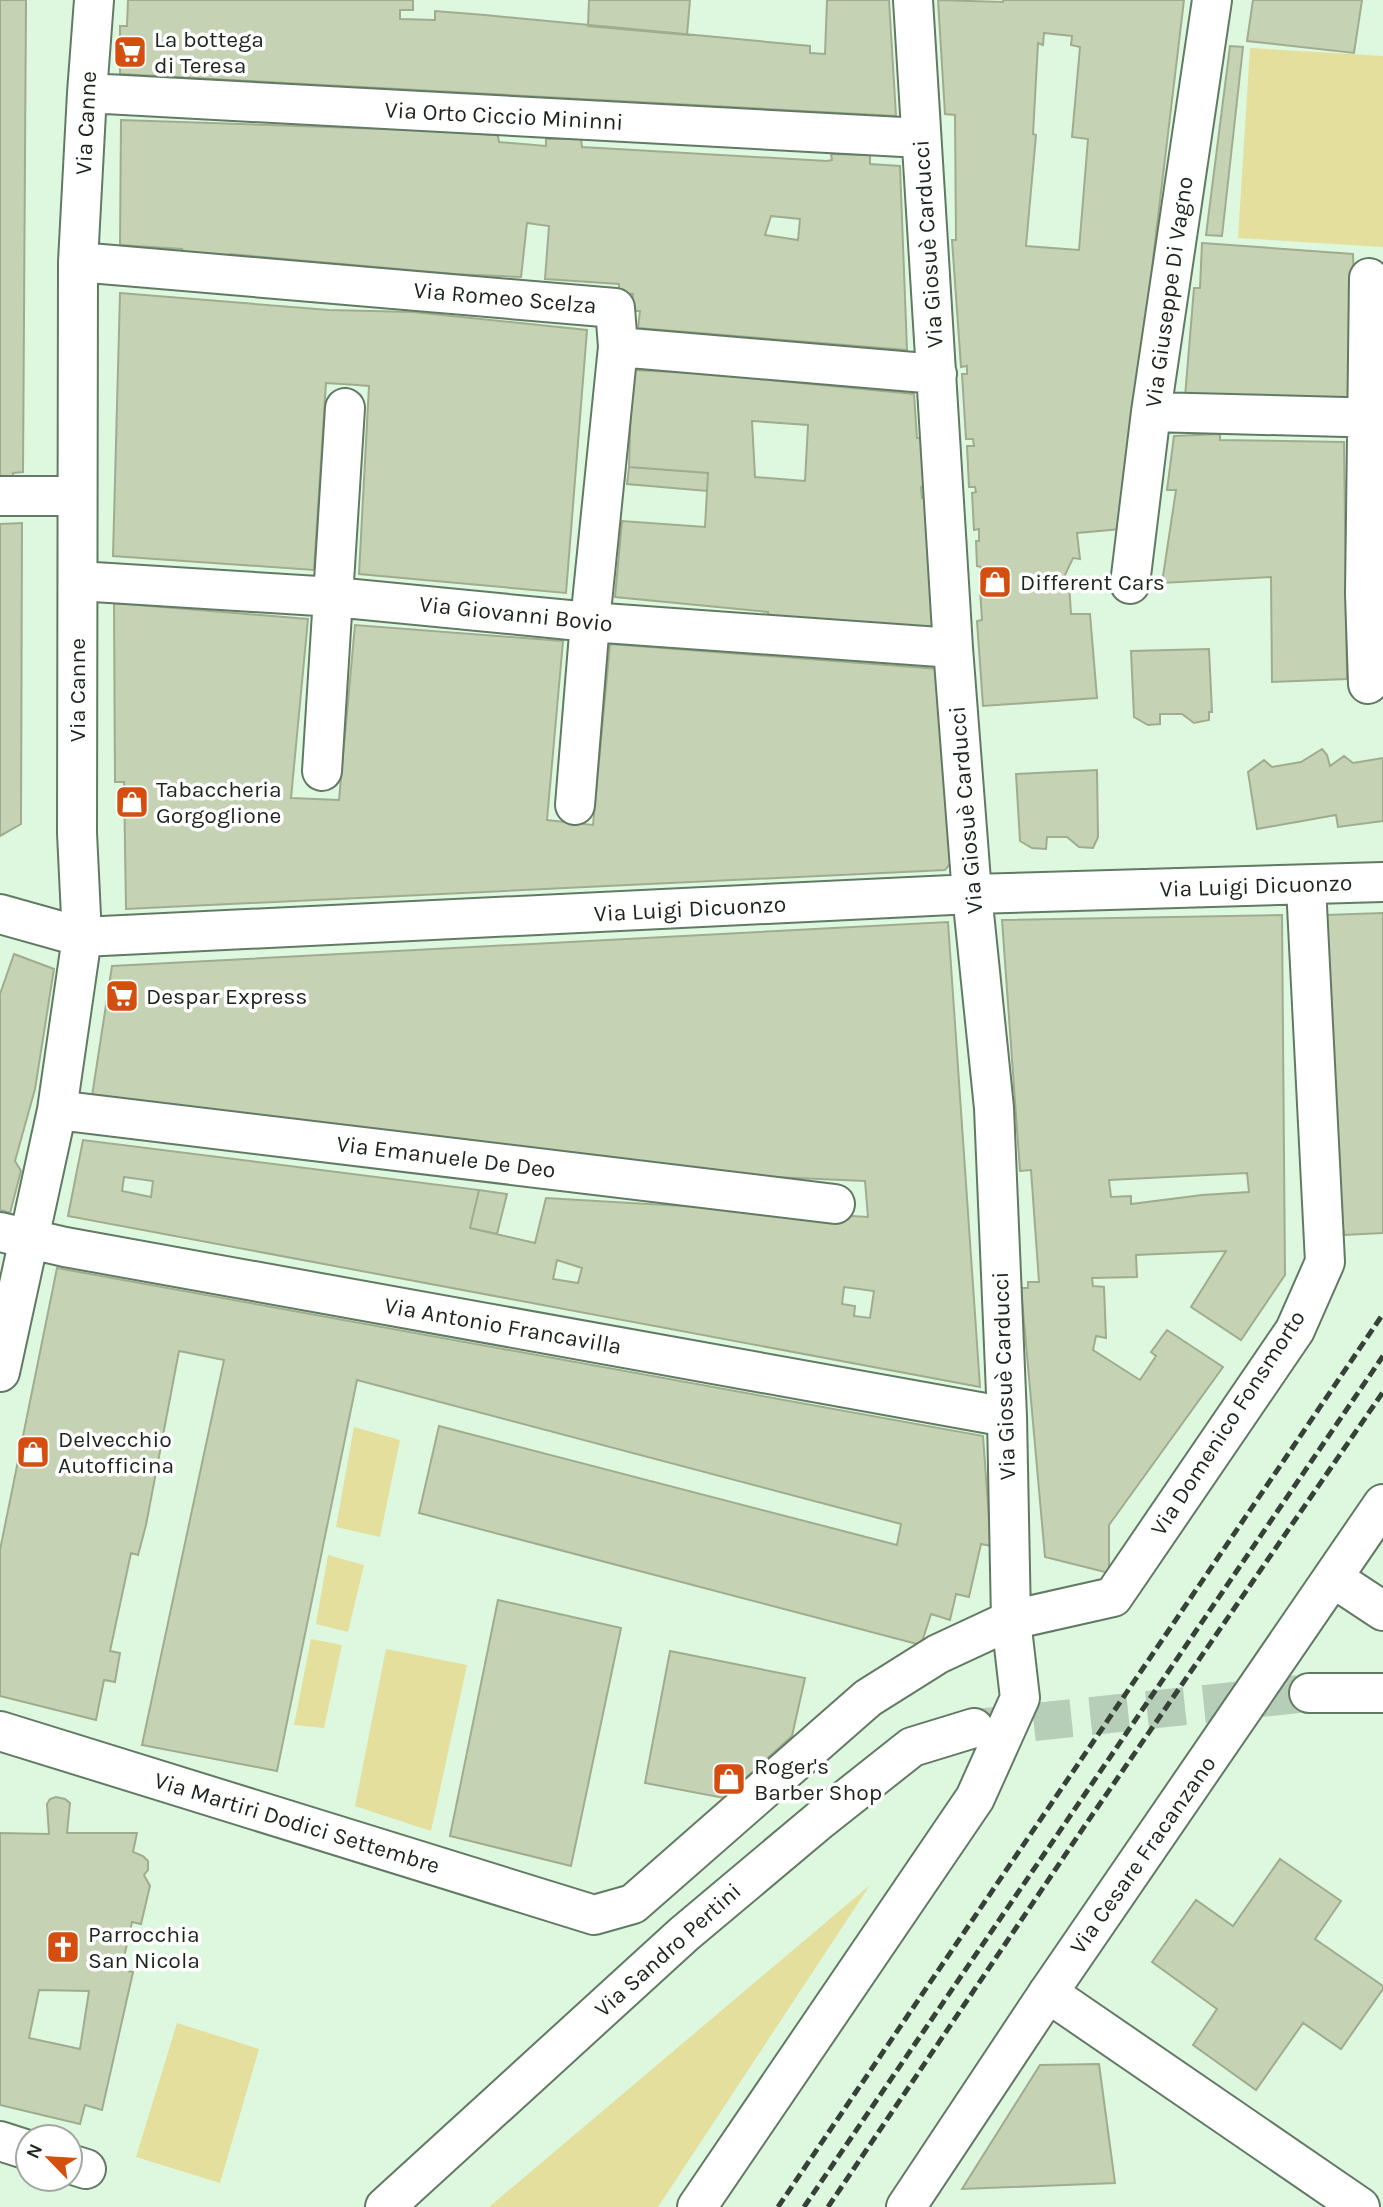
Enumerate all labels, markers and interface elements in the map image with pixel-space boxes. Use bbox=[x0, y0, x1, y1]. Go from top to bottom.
place label: La bottega di Teresa bbox=[154, 26, 264, 79]
supermarket icon: La bottega di Teresa bbox=[111, 33, 149, 71]
street label: Via Canne bbox=[70, 70, 102, 176]
street label: Via Orto Ciccio Mininni bbox=[384, 96, 624, 136]
street label: Via Giosuè Carducci bbox=[907, 139, 949, 349]
street label: Via Giuseppe Di Vagno bbox=[1139, 175, 1199, 409]
street label: Via Romeo Scelza bbox=[412, 277, 598, 319]
shop icon: Different Cars bbox=[976, 563, 1014, 601]
place label: Different Cars bbox=[1020, 569, 1165, 596]
street label: Via Giovanni Bovio bbox=[418, 590, 614, 638]
street label: Via Canne bbox=[64, 638, 91, 742]
street label: Via Giosuè Carducci bbox=[943, 705, 989, 915]
place label: Tabaccheria Gorgoglione bbox=[156, 776, 282, 829]
shop icon: Tabaccheria Gorgoglione bbox=[113, 783, 151, 821]
street label: Via Luigi Dicuonzo bbox=[1159, 869, 1353, 903]
street label: Via Luigi Dicuonzo bbox=[593, 890, 787, 928]
supermarket icon: Despar Express bbox=[103, 977, 141, 1015]
place label: Despar Express bbox=[146, 983, 307, 1010]
street label: Via Emanuele De Deo bbox=[335, 1130, 557, 1184]
street label: Via Giosuè Carducci bbox=[987, 1271, 1021, 1481]
street label: Via Antonio Francavilla bbox=[382, 1292, 624, 1360]
street label: Via Domenico Fonsmorto bbox=[1145, 1305, 1311, 1541]
place label: Delvecchio Autofficina bbox=[58, 1426, 174, 1479]
shop icon: Delvecchio Autofficina bbox=[14, 1433, 52, 1471]
street label: Via Cesare Fracanzano bbox=[1064, 1751, 1222, 1959]
place label: Roger's Barber Shop bbox=[754, 1753, 882, 1806]
shop icon: Roger's Barber Shop bbox=[710, 1760, 748, 1798]
street label: Via Martiri Dodici Settembre bbox=[151, 1767, 443, 1879]
street label: Via Sandro Pertini bbox=[589, 1877, 747, 2023]
place label: Parrocchia San Nicola bbox=[88, 1921, 200, 1974]
church icon: Parrocchia San Nicola bbox=[44, 1928, 82, 1966]
north arrow bbox=[14, 2123, 84, 2193]
text: N bbox=[22, 2140, 47, 2162]

